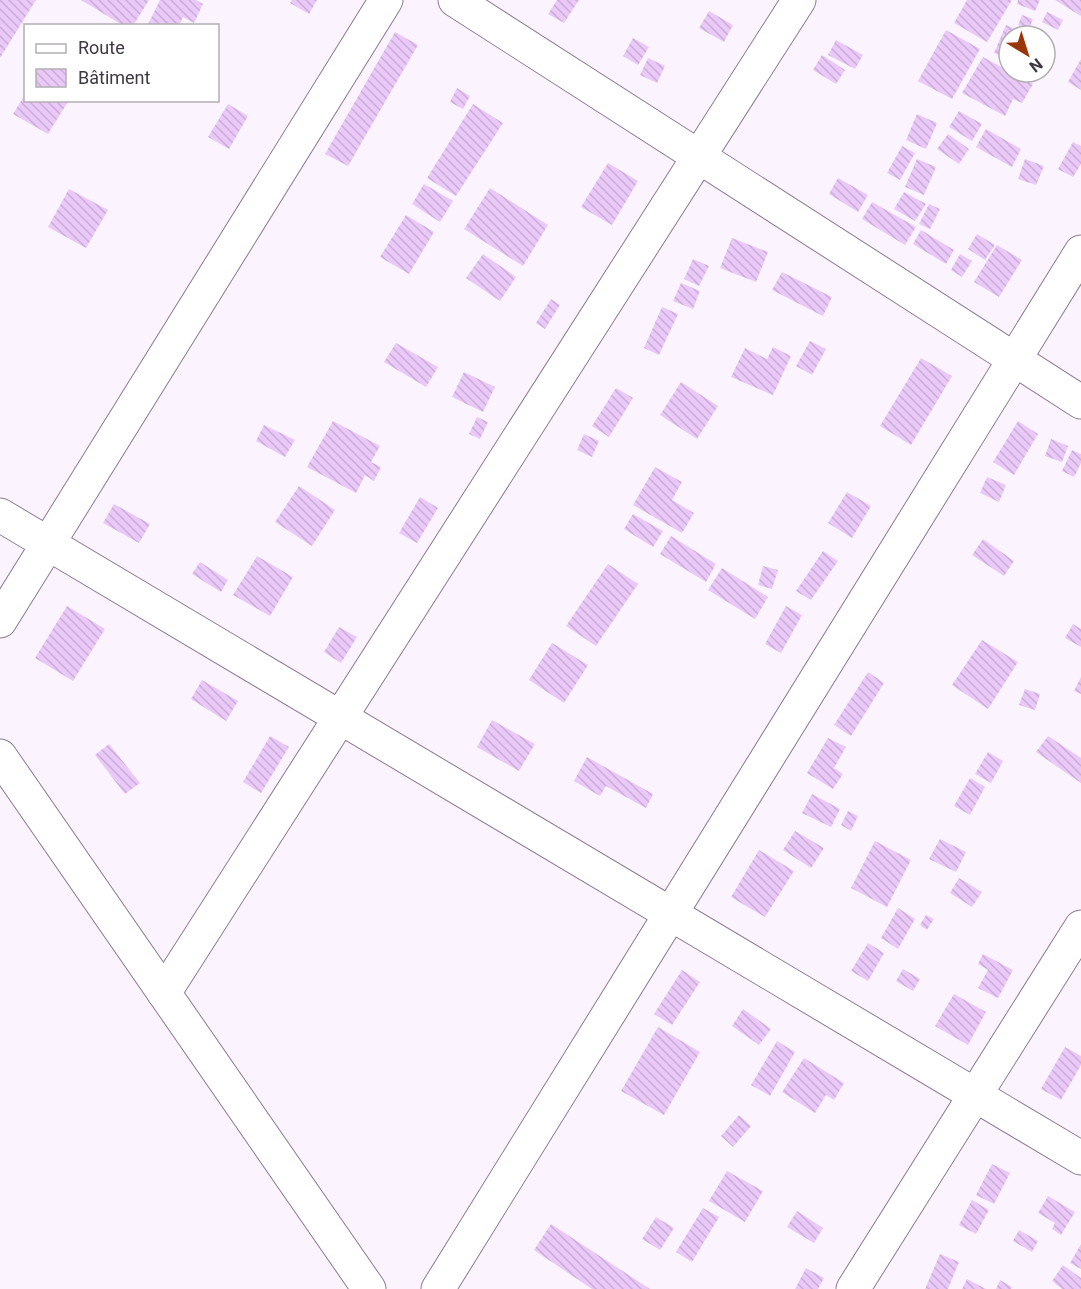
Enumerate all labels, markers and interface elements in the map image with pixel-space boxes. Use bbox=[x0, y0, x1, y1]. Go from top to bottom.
legend bbox=[24, 24, 219, 102]
north arrow bbox=[997, 24, 1057, 84]
text: Route bbox=[78, 37, 125, 58]
text: N bbox=[1026, 54, 1046, 76]
text: Bâtiment bbox=[78, 67, 151, 88]

